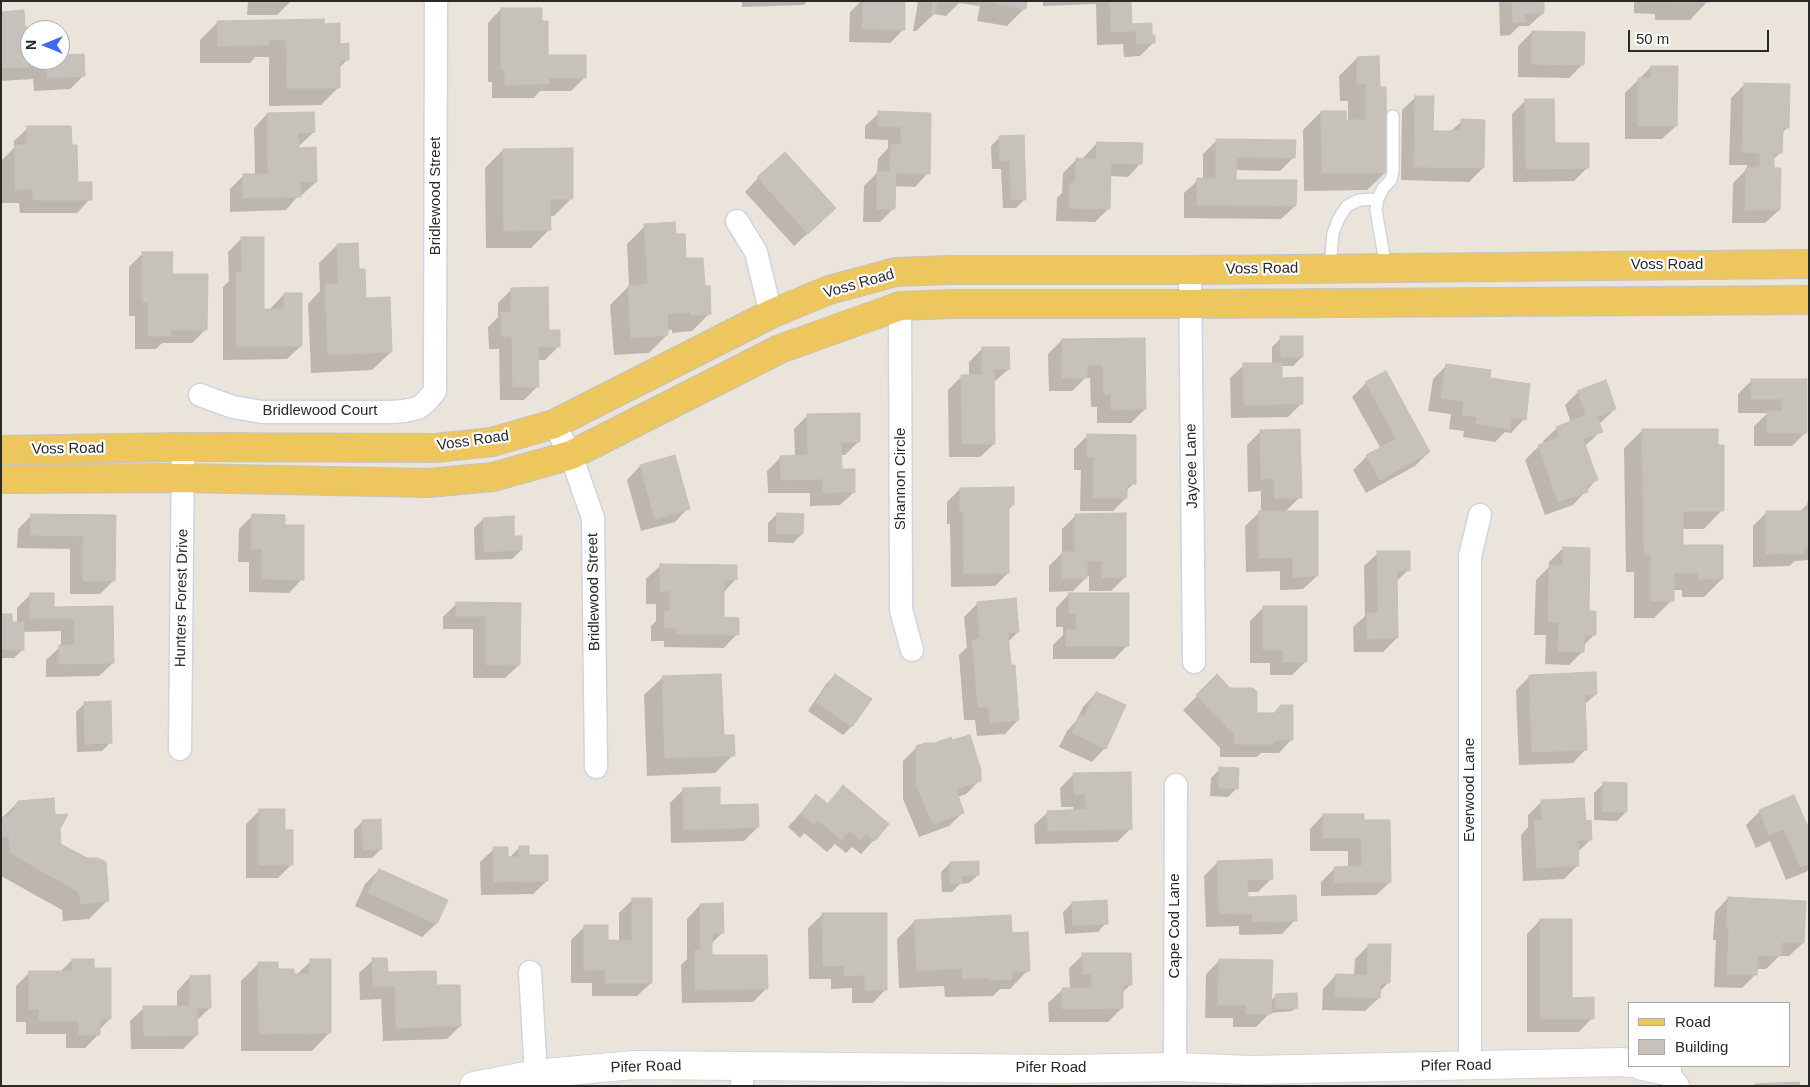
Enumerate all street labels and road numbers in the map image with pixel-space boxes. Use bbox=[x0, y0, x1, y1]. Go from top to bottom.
street label: Bridlewood Street bbox=[427, 137, 445, 255]
street label: Voss Road bbox=[1631, 256, 1703, 274]
street label: Voss Road bbox=[1226, 259, 1298, 279]
street label: Voss Road bbox=[822, 265, 896, 303]
street label: Bridlewood Court bbox=[262, 402, 378, 420]
street label: Jaycee Lane bbox=[1182, 423, 1202, 509]
street label: Voss Road bbox=[436, 427, 510, 455]
street label: Shannon Circle bbox=[892, 428, 910, 530]
street label: Voss Road bbox=[32, 439, 104, 459]
street label: Hunters Forest Drive bbox=[172, 529, 192, 667]
street label: Bridlewood Street bbox=[584, 533, 604, 651]
street label: Everwood Lane bbox=[1461, 738, 1479, 842]
street label: Cape Cod Lane bbox=[1166, 873, 1184, 979]
street label: Pifer Road bbox=[1420, 1056, 1492, 1076]
street label: Pifer Road bbox=[610, 1057, 682, 1077]
street label: Pifer Road bbox=[1016, 1059, 1086, 1077]

